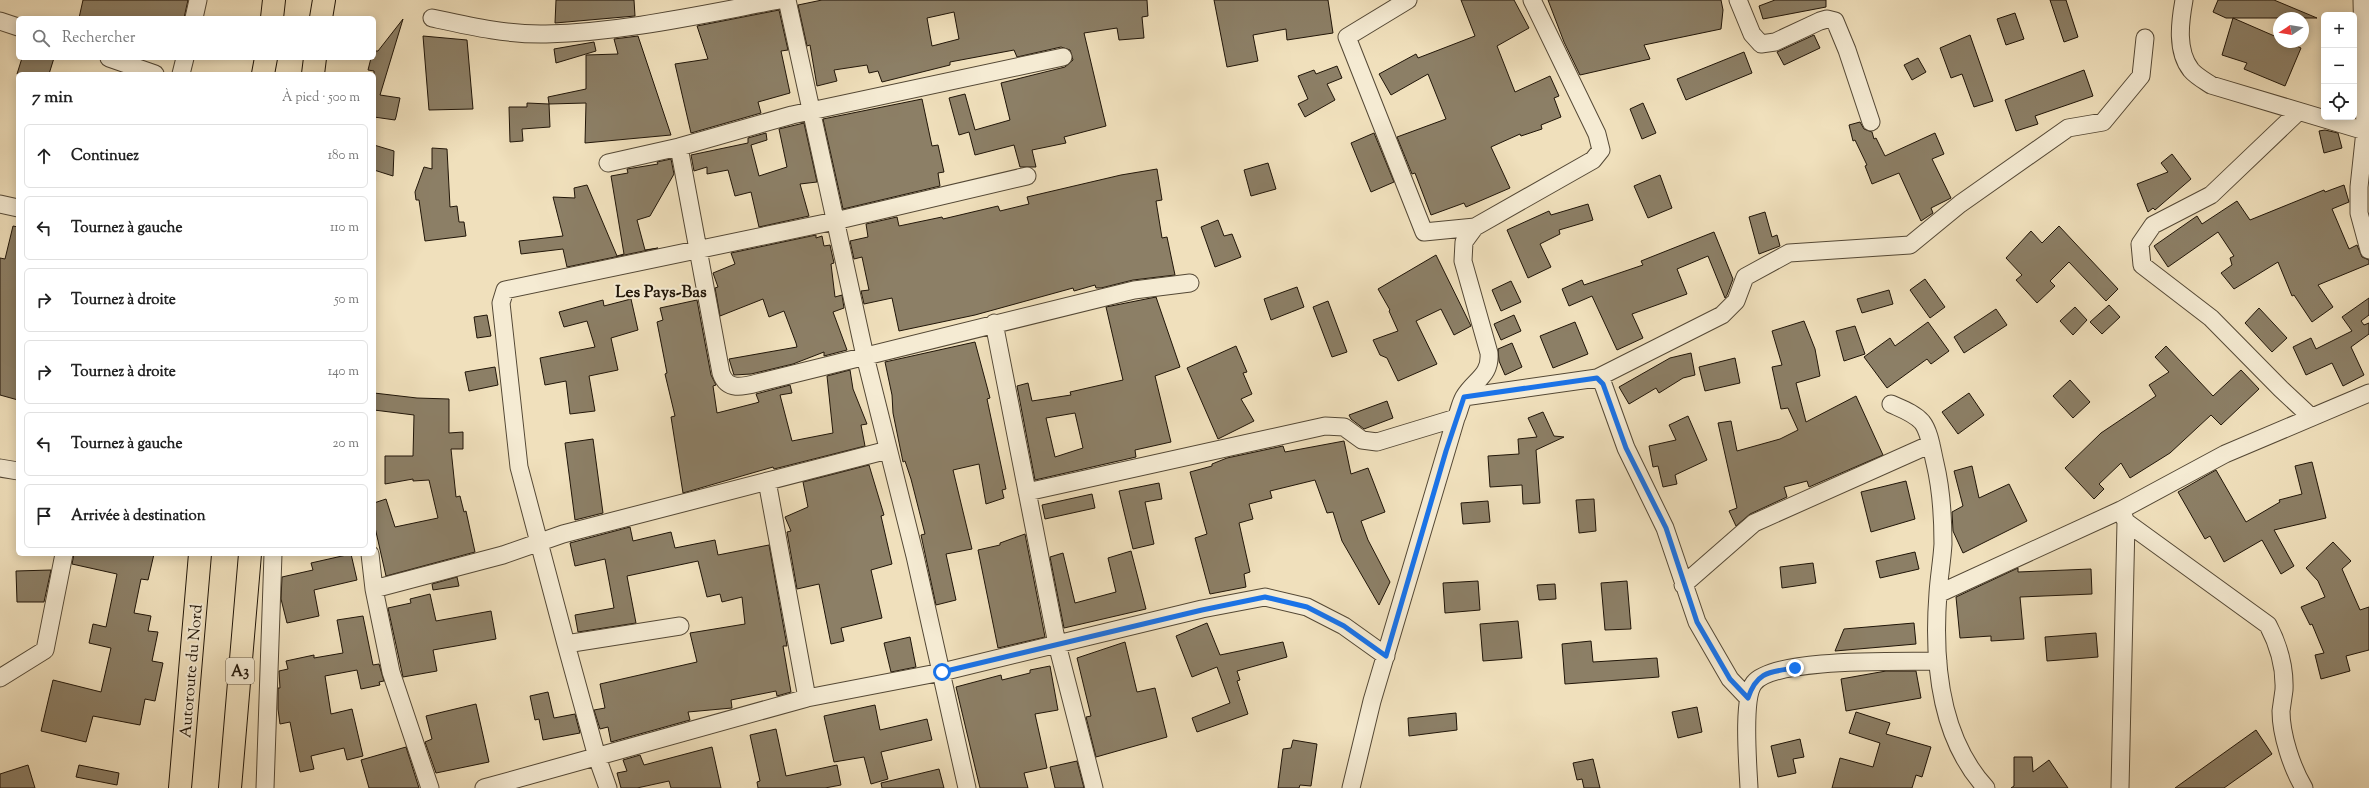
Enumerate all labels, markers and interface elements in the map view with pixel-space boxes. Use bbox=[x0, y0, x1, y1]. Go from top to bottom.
north arrow bbox=[2273, 12, 2309, 48]
map controls bbox=[2321, 12, 2357, 120]
button: + bbox=[2321, 12, 2357, 48]
search box bbox=[16, 16, 376, 60]
icon: search bbox=[30, 27, 52, 49]
text: Rechercher bbox=[62, 28, 135, 49]
button: − bbox=[2321, 48, 2357, 84]
button: locate bbox=[2321, 84, 2357, 120]
text: 7 min bbox=[32, 86, 73, 110]
text: À pied · 500 m bbox=[282, 89, 360, 107]
icon: ahead bbox=[33, 145, 55, 167]
text: Continuez bbox=[71, 146, 139, 167]
text: 180 m bbox=[328, 147, 359, 165]
icon: left bbox=[33, 217, 55, 239]
text: Tournez à gauche bbox=[71, 218, 182, 239]
text: 110 m bbox=[330, 219, 359, 237]
district label: Les Pays-Bas bbox=[615, 281, 707, 305]
icon: right bbox=[33, 289, 55, 311]
text: Tournez à droite bbox=[71, 290, 176, 311]
text: 50 m bbox=[334, 291, 359, 309]
icon: right bbox=[33, 361, 55, 383]
text: Tournez à droite bbox=[71, 362, 176, 383]
text: 140 m bbox=[328, 363, 359, 381]
icon: left bbox=[33, 433, 55, 455]
text: Tournez à gauche bbox=[71, 434, 182, 455]
text: 20 m bbox=[333, 435, 359, 453]
icon: arrive bbox=[33, 505, 55, 527]
text: Arrivée à destination bbox=[71, 506, 206, 527]
street label: Autoroute du Nord bbox=[175, 603, 210, 739]
road number: A3 bbox=[226, 658, 254, 684]
route end bbox=[1786, 659, 1804, 677]
route start bbox=[933, 663, 951, 681]

